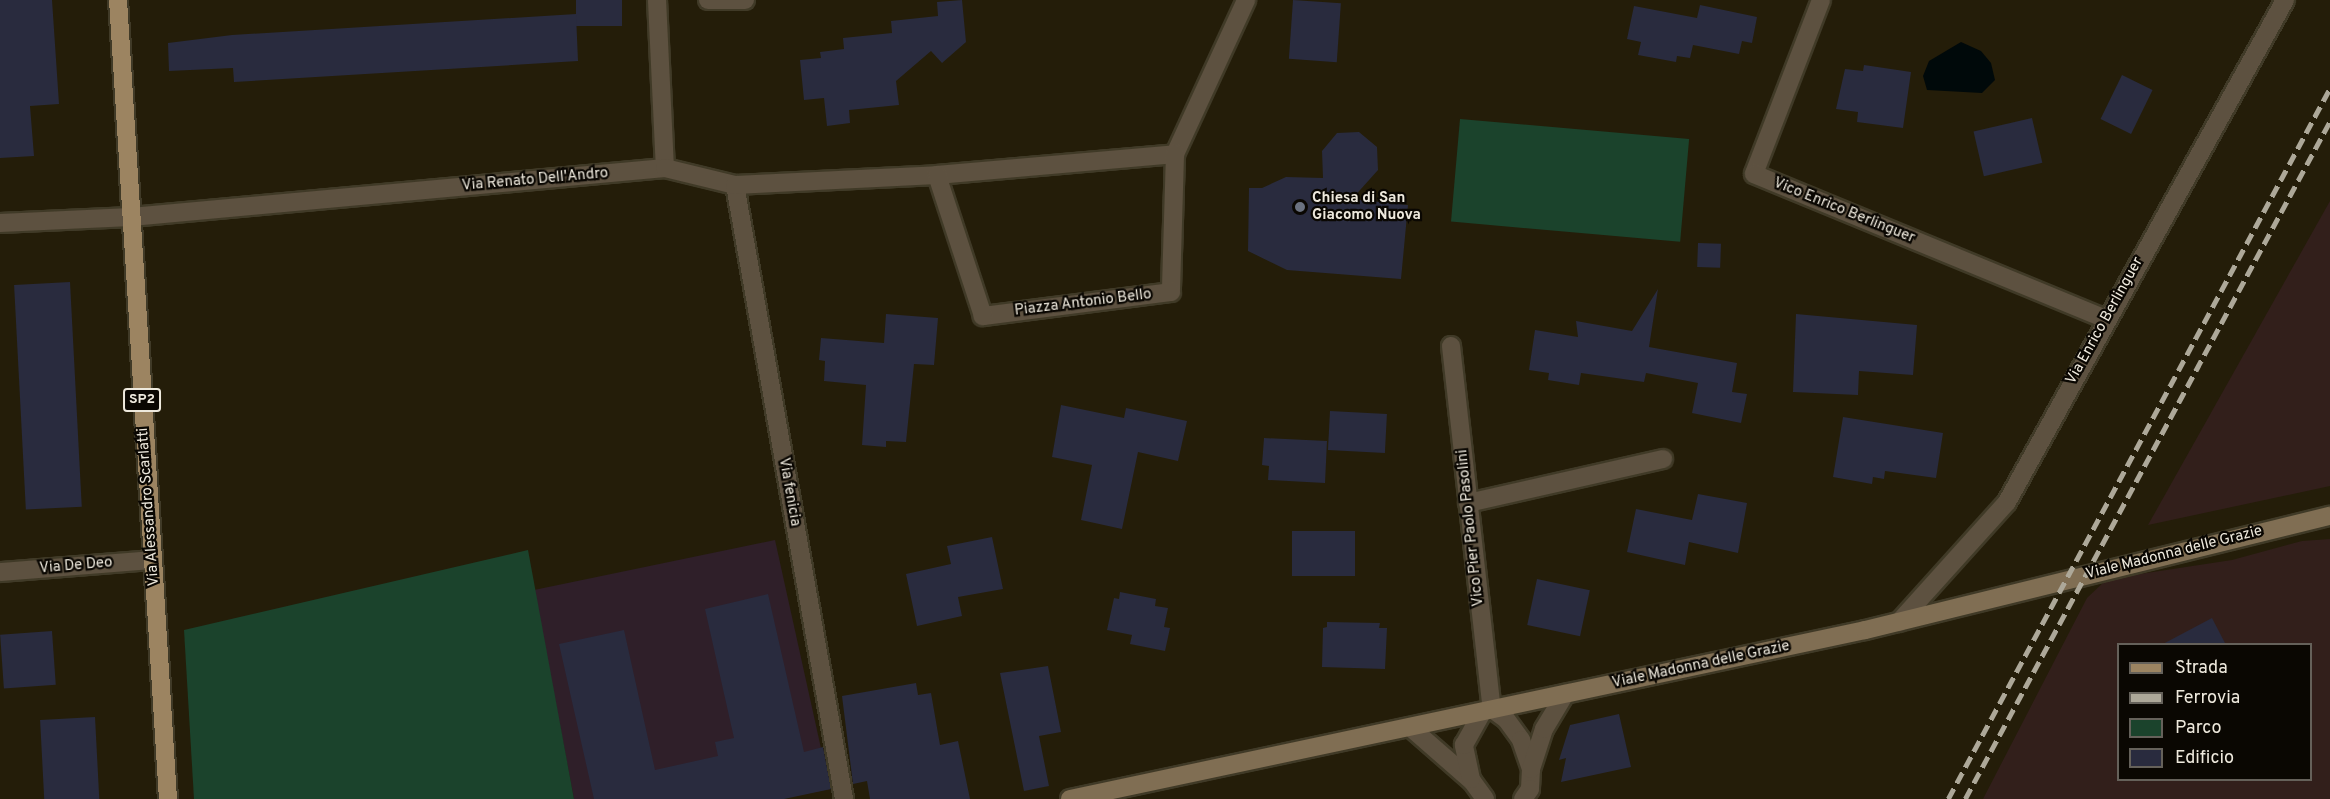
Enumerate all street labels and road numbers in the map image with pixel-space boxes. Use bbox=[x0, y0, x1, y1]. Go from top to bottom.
street label: Via Renato Dell'Andro bbox=[461, 165, 609, 195]
street label: Vico Enrico Berlinguer bbox=[1771, 174, 1917, 248]
street label: Via Enrico Berlinguer bbox=[2062, 254, 2148, 388]
street label: Piazza Antonio Bello bbox=[1013, 286, 1153, 320]
road number: SP2 bbox=[122, 389, 162, 411]
street label: Via Alessandro Scarlatti bbox=[134, 427, 164, 587]
street label: Vico Pier Paolo Pasolini bbox=[1454, 449, 1488, 607]
street label: Via fenicia bbox=[774, 456, 804, 528]
street label: Viale Madonna delle Grazie bbox=[2084, 522, 2264, 584]
street label: Via De Deo bbox=[39, 554, 113, 578]
street label: Viale Madonna delle Grazie bbox=[1611, 637, 1791, 693]

